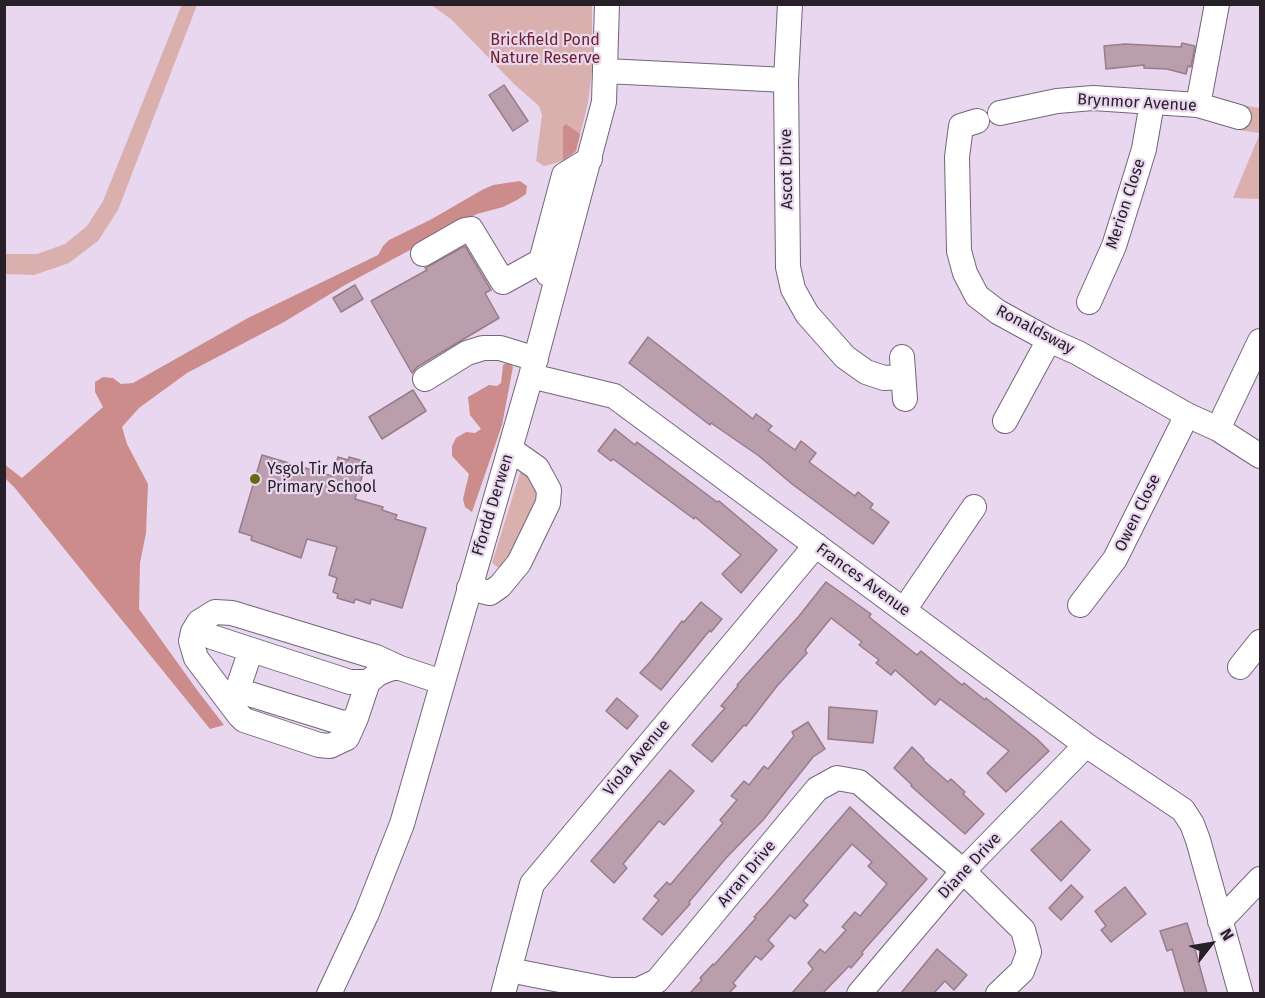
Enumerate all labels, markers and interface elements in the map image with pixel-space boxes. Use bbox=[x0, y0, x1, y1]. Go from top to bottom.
park label: Brickfield Pond Nature Reserve bbox=[490, 31, 600, 69]
street label: Brynmor Avenue bbox=[1077, 90, 1197, 116]
street label: Ascot Drive bbox=[777, 128, 797, 210]
street label: Merion Close bbox=[1102, 156, 1150, 252]
street label: Ronaldsway bbox=[993, 301, 1077, 359]
street label: Ffordd Derwen bbox=[468, 452, 518, 558]
place label: Ysgol Tir Morfa Primary School bbox=[267, 460, 376, 498]
street label: Owen Close bbox=[1111, 471, 1165, 555]
marker: Ysgol Tir Morfa Primary School bbox=[248, 472, 262, 486]
street label: Frances Avenue bbox=[812, 539, 914, 621]
street label: Viola Avenue bbox=[600, 716, 674, 800]
street label: Diane Drive bbox=[935, 829, 1005, 903]
street label: Arran Drive bbox=[714, 837, 780, 911]
north arrow bbox=[1181, 914, 1241, 974]
text: N bbox=[1216, 925, 1238, 944]

